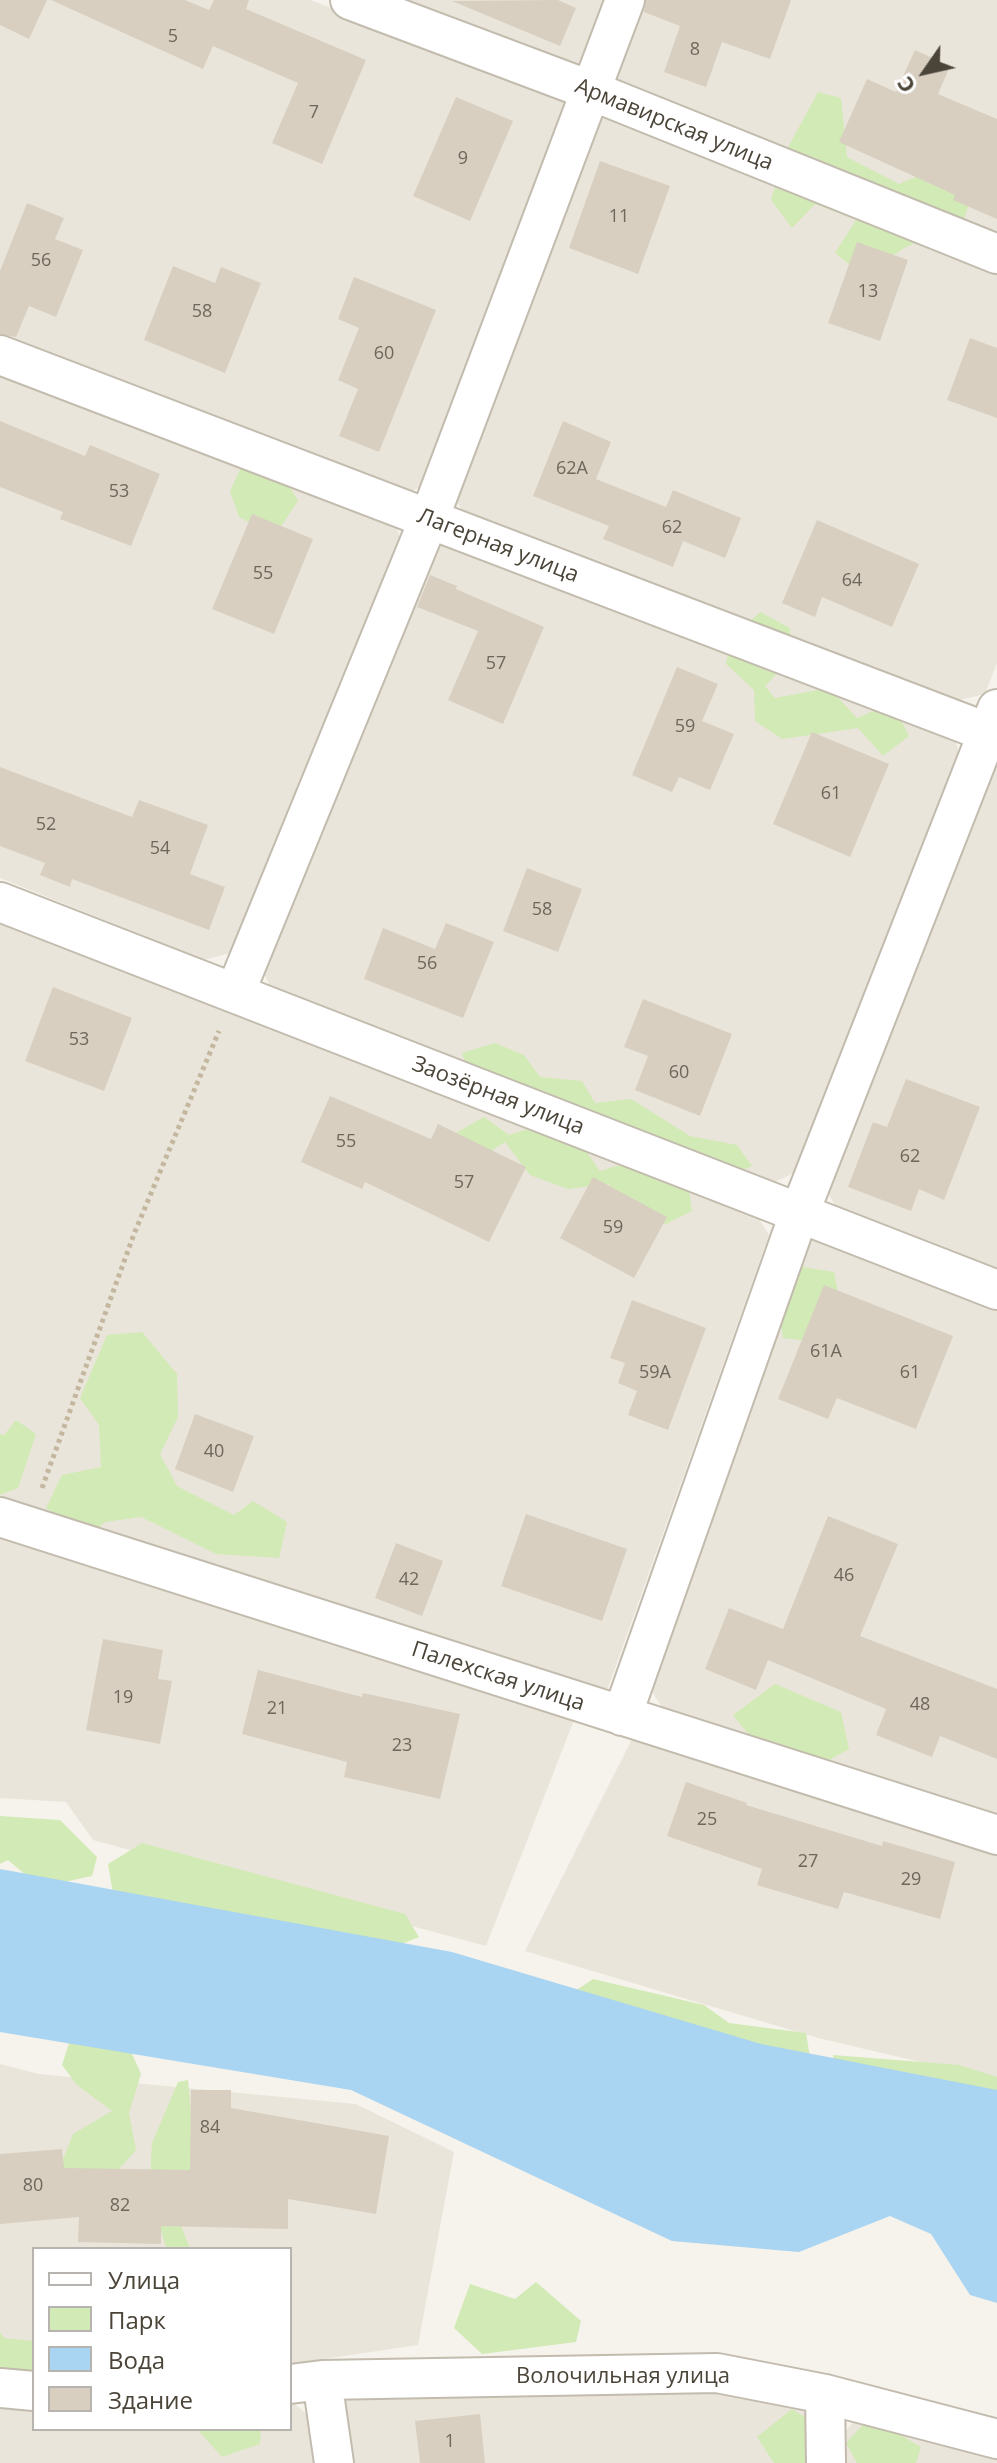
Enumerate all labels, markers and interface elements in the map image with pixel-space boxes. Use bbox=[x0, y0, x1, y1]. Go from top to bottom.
house number: 5 bbox=[168, 26, 178, 48]
north arrow bbox=[885, 32, 965, 112]
house number: 8 bbox=[690, 39, 700, 61]
text: С bbox=[889, 71, 921, 100]
street label: Армавирская улица bbox=[571, 73, 777, 177]
house number: 7 bbox=[309, 102, 319, 124]
house number: 9 bbox=[458, 148, 468, 170]
house number: 11 bbox=[609, 206, 629, 228]
house number: 56 bbox=[31, 250, 51, 272]
house number: 13 bbox=[858, 281, 878, 303]
house number: 58 bbox=[192, 301, 212, 323]
house number: 60 bbox=[374, 343, 394, 365]
house number: 62А bbox=[556, 458, 588, 480]
house number: 53 bbox=[109, 481, 129, 503]
street label: Лагерная улица bbox=[414, 503, 582, 589]
house number: 62 bbox=[662, 517, 682, 539]
house number: 55 bbox=[253, 563, 273, 585]
house number: 64 bbox=[842, 570, 862, 592]
house number: 57 bbox=[486, 653, 506, 675]
house number: 59 bbox=[675, 716, 695, 738]
house number: 61 bbox=[821, 783, 841, 805]
house number: 52 bbox=[36, 814, 56, 836]
house number: 54 bbox=[150, 838, 170, 860]
house number: 58 bbox=[532, 899, 552, 921]
house number: 56 bbox=[417, 953, 437, 975]
house number: 53 bbox=[69, 1029, 89, 1051]
street label: Заозёрная улица bbox=[408, 1051, 588, 1141]
house number: 60 bbox=[669, 1062, 689, 1084]
house number: 55 bbox=[336, 1131, 356, 1153]
house number: 62 bbox=[900, 1146, 920, 1168]
house number: 57 bbox=[454, 1172, 474, 1194]
house number: 59 bbox=[603, 1217, 623, 1239]
house number: 61А bbox=[810, 1341, 842, 1363]
house number: 59А bbox=[639, 1362, 671, 1384]
house number: 61 bbox=[900, 1362, 920, 1384]
house number: 40 bbox=[204, 1441, 224, 1463]
house number: 46 bbox=[834, 1565, 854, 1587]
house number: 42 bbox=[399, 1569, 419, 1591]
street label: Палехская улица bbox=[408, 1637, 588, 1717]
house number: 19 bbox=[113, 1687, 133, 1709]
house number: 48 bbox=[910, 1694, 930, 1716]
house number: 21 bbox=[267, 1698, 287, 1720]
house number: 23 bbox=[392, 1735, 412, 1757]
house number: 25 bbox=[697, 1809, 717, 1831]
house number: 27 bbox=[798, 1851, 818, 1873]
house number: 29 bbox=[901, 1869, 921, 1891]
house number: 84 bbox=[200, 2117, 220, 2139]
house number: 80 bbox=[23, 2175, 43, 2197]
house number: 82 bbox=[110, 2195, 130, 2217]
legend bbox=[32, 2247, 292, 2431]
text: Улица bbox=[108, 2263, 180, 2296]
text: Парк bbox=[108, 2303, 166, 2336]
text: Вода bbox=[108, 2343, 165, 2376]
street label: Волочильная улица bbox=[516, 2364, 730, 2390]
text: Здание bbox=[108, 2383, 193, 2416]
house number: 1 bbox=[445, 2431, 455, 2453]

